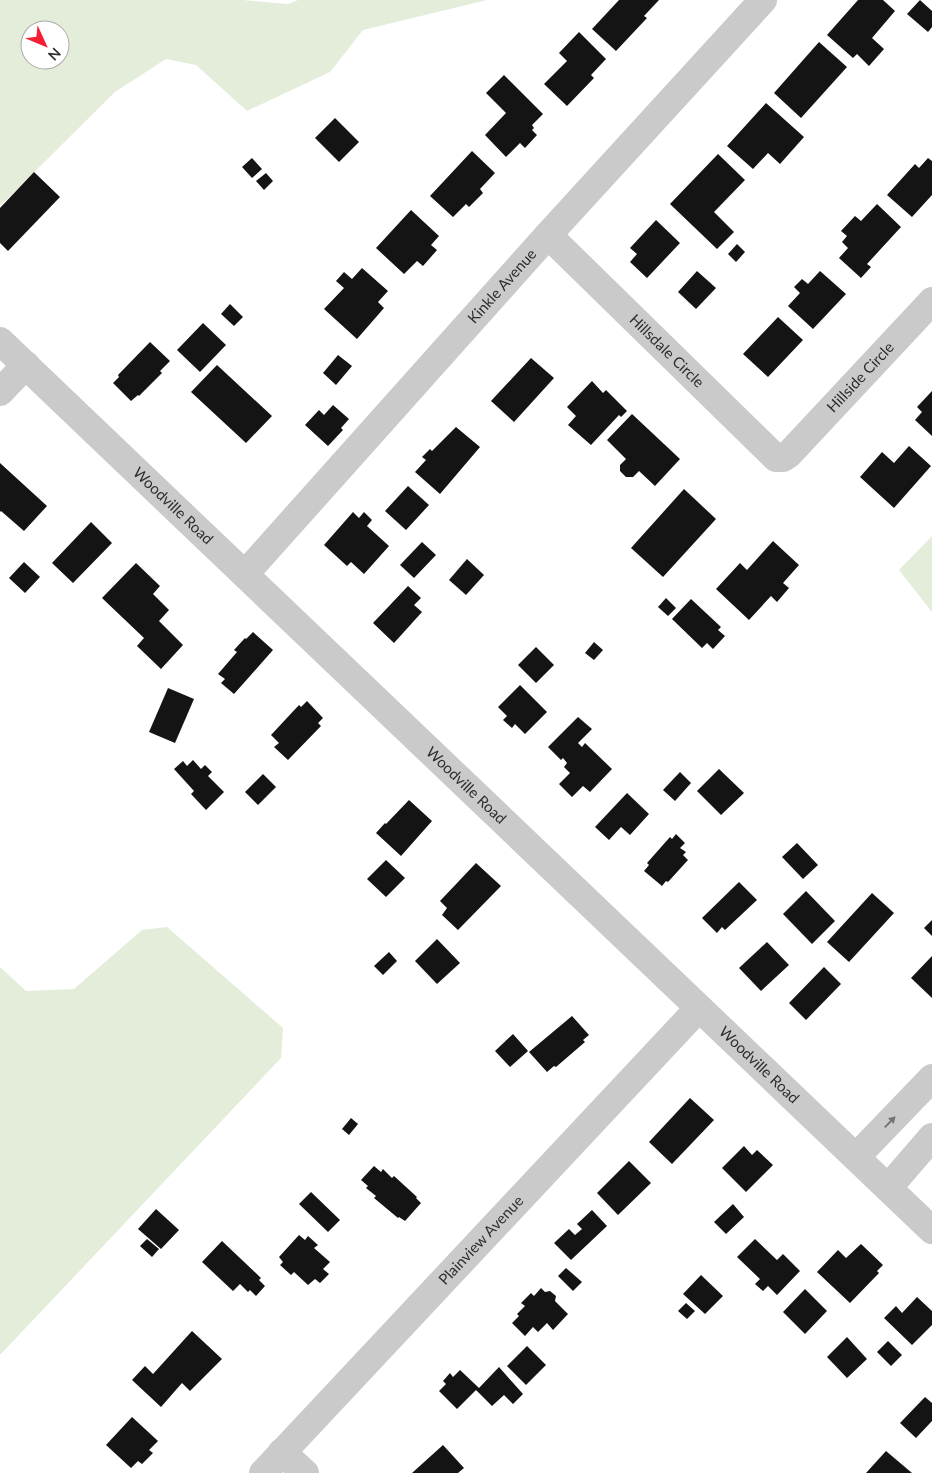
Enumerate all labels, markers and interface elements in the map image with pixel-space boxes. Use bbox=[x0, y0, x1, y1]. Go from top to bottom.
north arrow bbox=[20, 20, 70, 70]
text: N bbox=[45, 45, 65, 64]
street label: Kinkle Avenue bbox=[463, 244, 540, 327]
street label: Hillsdale Circle bbox=[626, 310, 708, 391]
street label: Hillside Circle bbox=[823, 338, 897, 416]
street label: Woodville Road bbox=[130, 463, 217, 548]
street label: Woodville Road bbox=[423, 742, 510, 827]
street label: Woodville Road bbox=[716, 1022, 803, 1107]
one-way arrow bbox=[884, 1116, 896, 1128]
street label: Plainview Avenue bbox=[434, 1191, 527, 1288]

